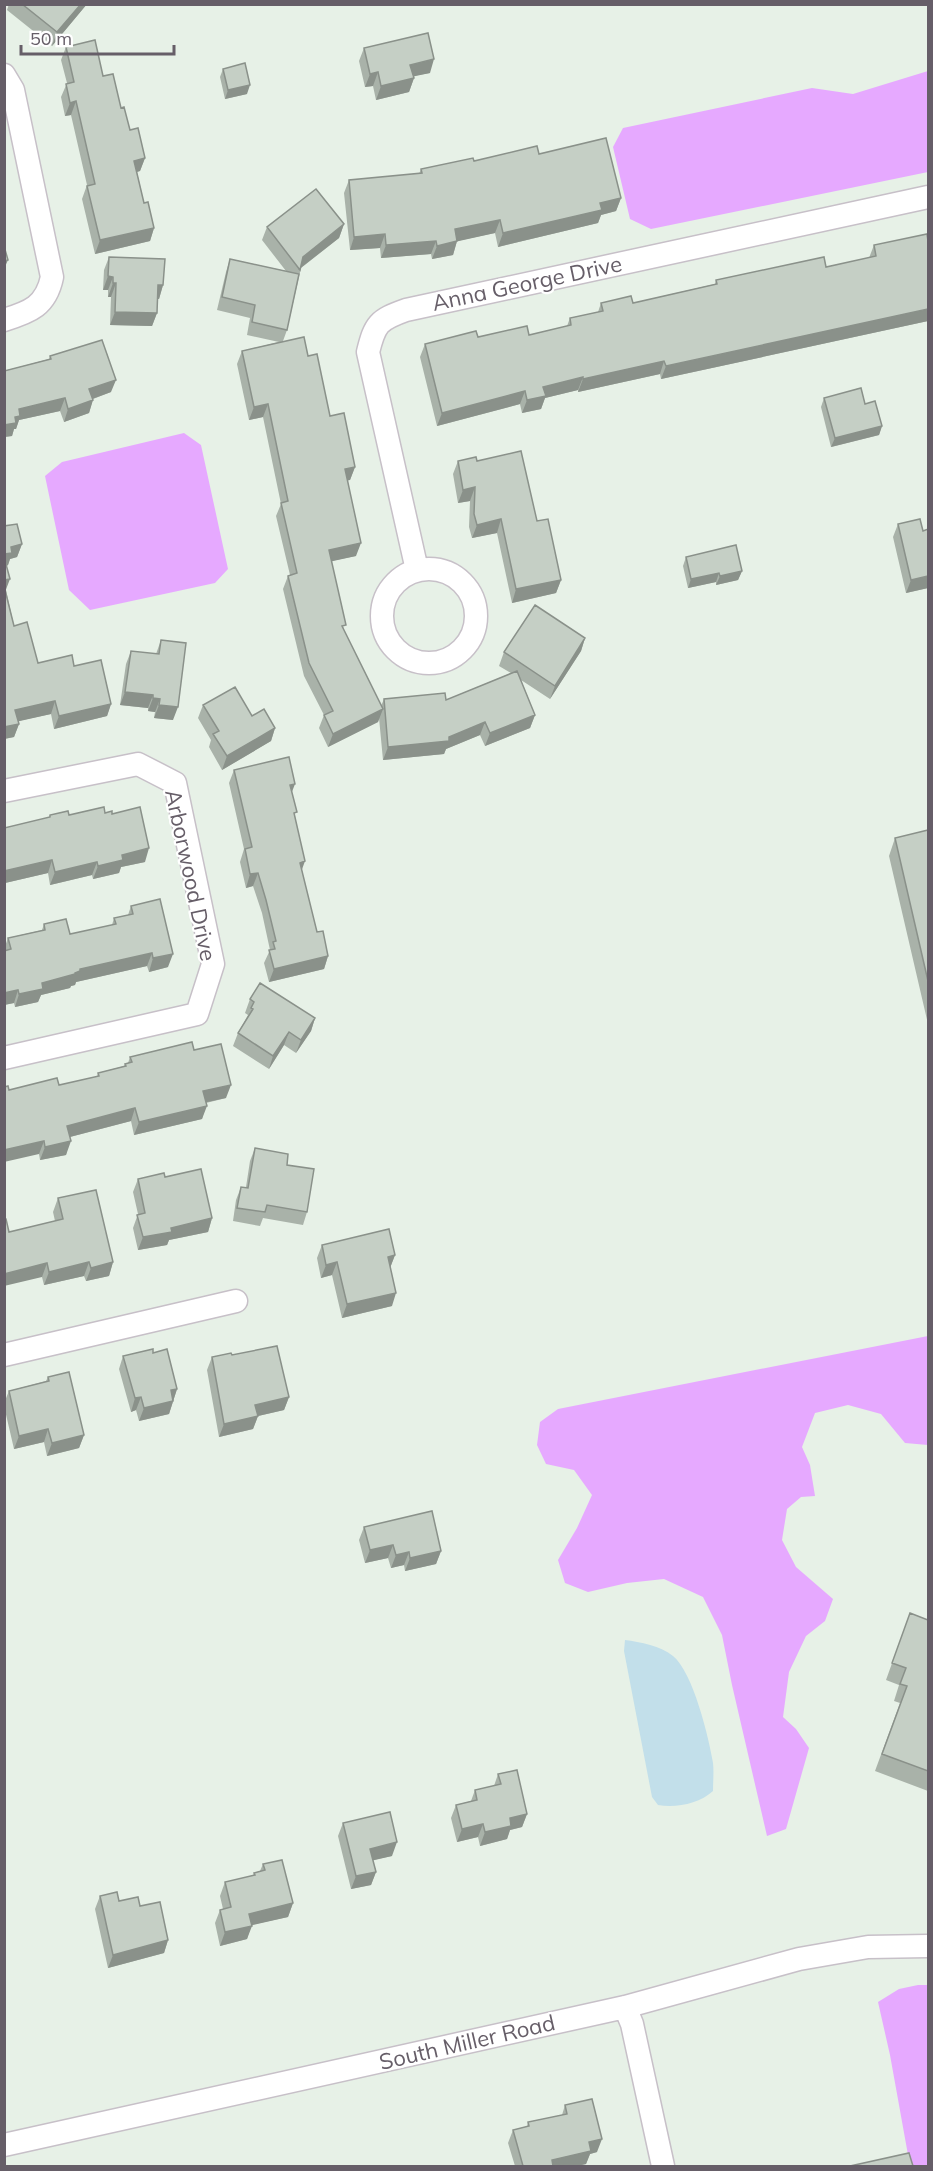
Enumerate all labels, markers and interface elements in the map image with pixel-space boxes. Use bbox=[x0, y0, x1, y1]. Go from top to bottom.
scale bar bbox=[21, 18, 174, 56]
text: 50 m bbox=[30, 27, 72, 50]
street label: Anna George Drive bbox=[429, 249, 625, 317]
street label: Arborwood Drive bbox=[159, 787, 223, 963]
street label: South Miller Road bbox=[376, 2008, 558, 2076]

